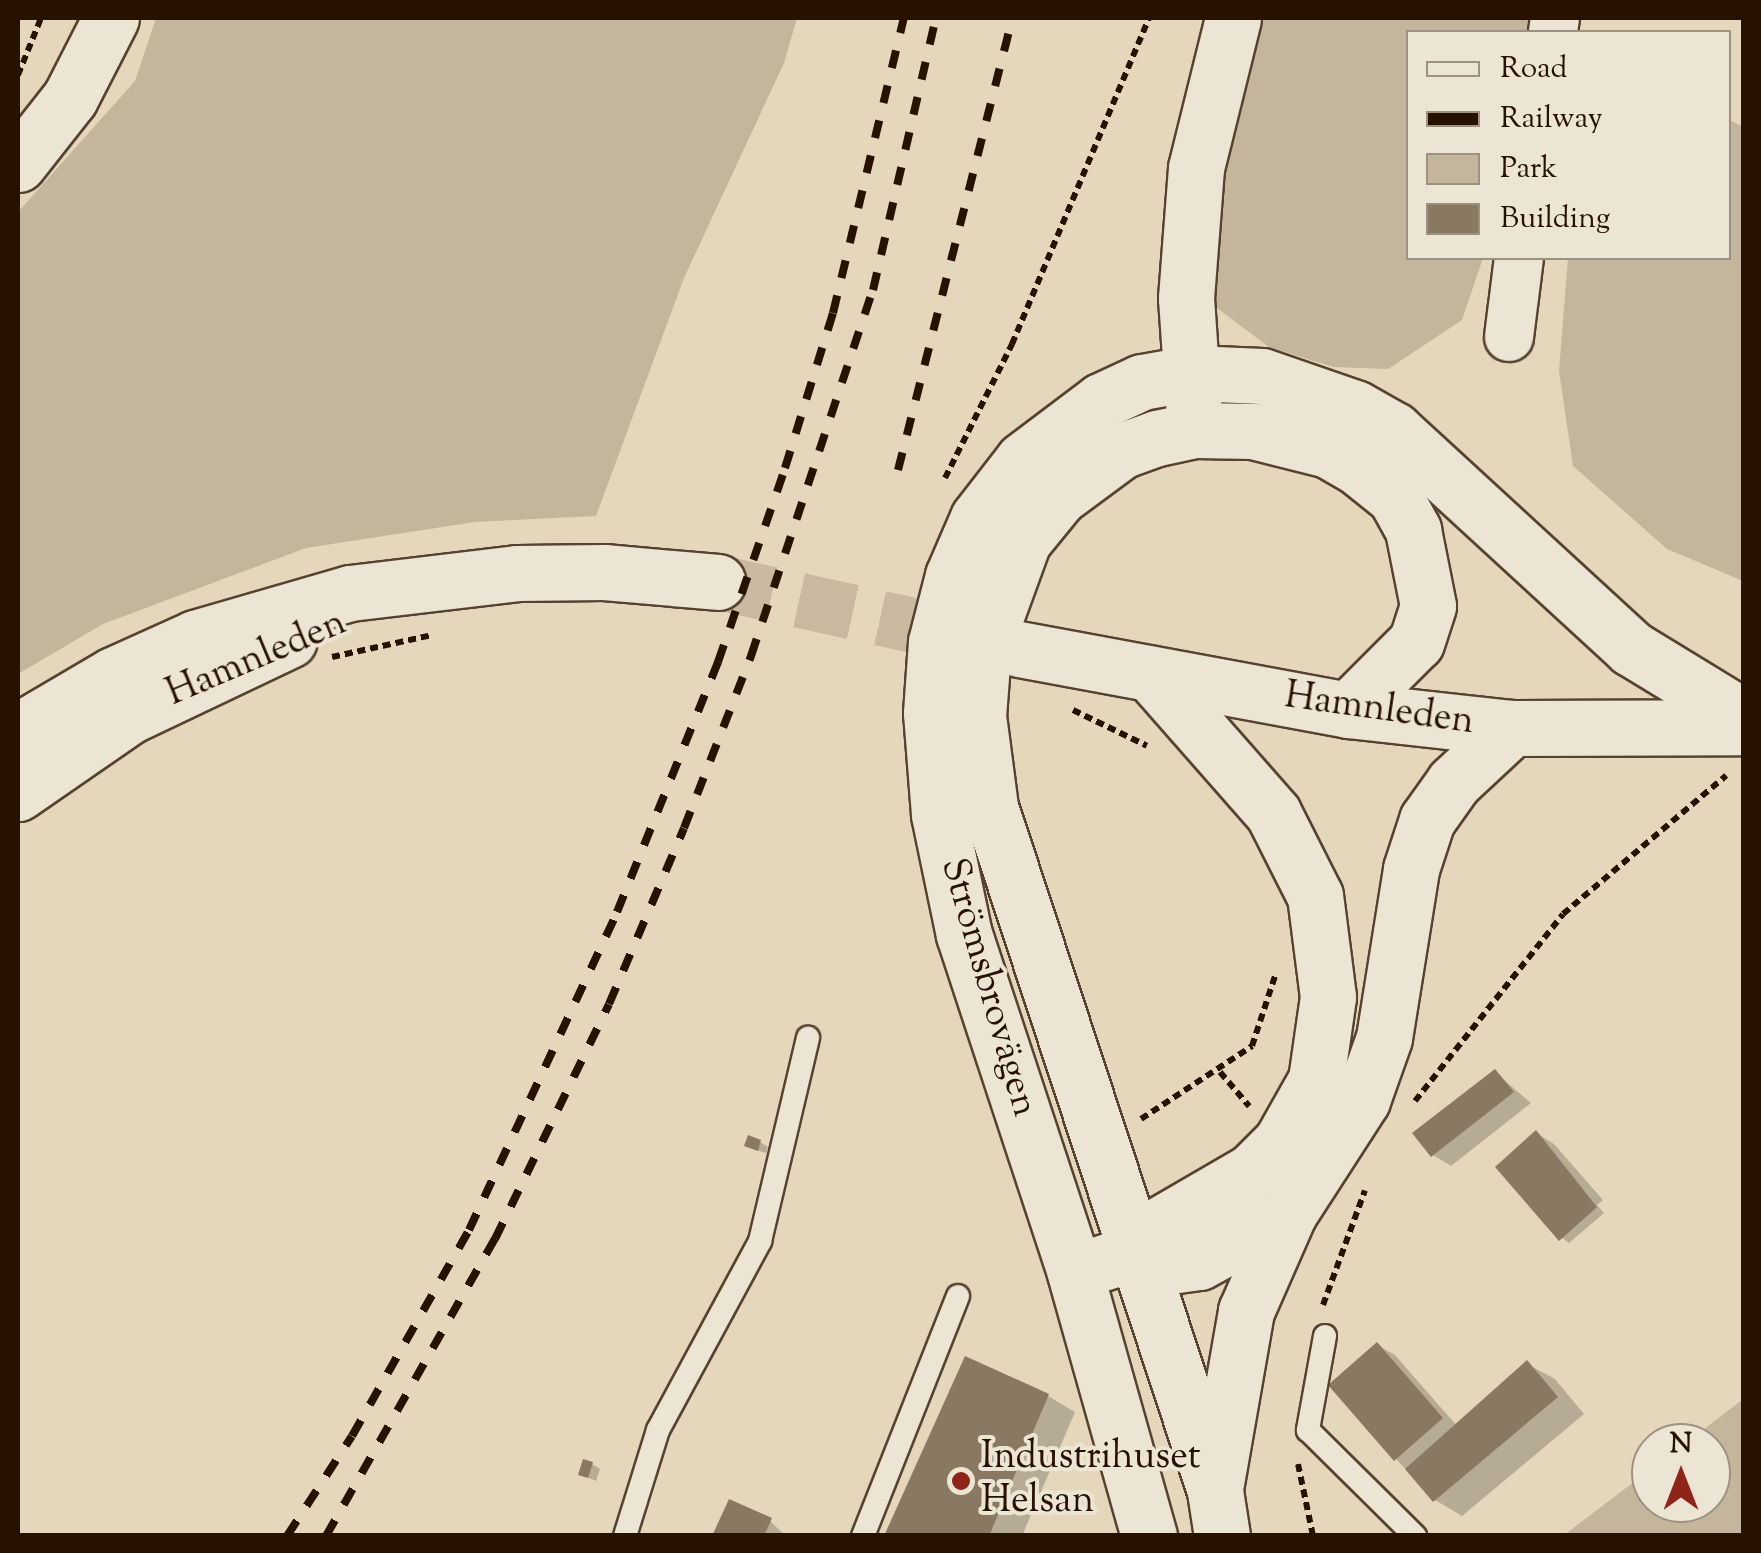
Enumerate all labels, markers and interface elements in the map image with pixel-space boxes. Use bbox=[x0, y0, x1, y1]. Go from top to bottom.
legend bbox=[1406, 30, 1731, 260]
text: Road bbox=[1500, 48, 1567, 91]
text: Railway bbox=[1500, 98, 1603, 141]
text: Park bbox=[1500, 148, 1557, 191]
text: Building bbox=[1500, 198, 1610, 241]
street label: Hamnleden bbox=[160, 602, 354, 718]
street label: Hamnleden bbox=[1281, 675, 1477, 747]
street label: Strömsbrovägen bbox=[928, 854, 1046, 1122]
north arrow bbox=[1631, 1423, 1731, 1523]
text: N bbox=[1670, 1425, 1692, 1465]
place label: Industrihuset Helsan bbox=[981, 1436, 1201, 1526]
marker: Industrihuset Helsan bbox=[950, 1470, 972, 1492]

